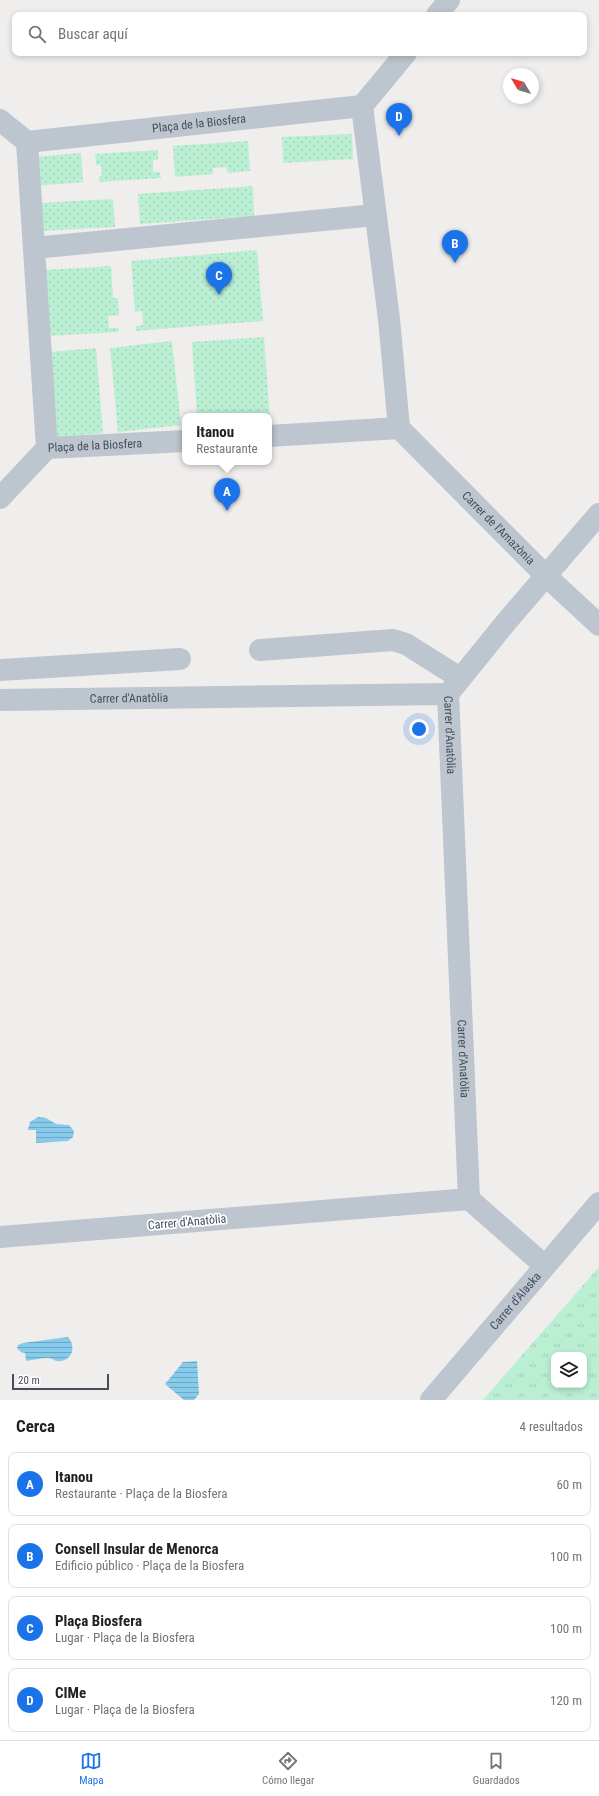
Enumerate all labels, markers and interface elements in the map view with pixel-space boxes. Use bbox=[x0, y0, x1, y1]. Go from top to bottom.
search box bbox=[12, 12, 587, 56]
icon: search bbox=[26, 23, 48, 45]
text: Buscar aquí bbox=[58, 25, 128, 43]
north arrow bbox=[503, 68, 539, 104]
pin: D bbox=[386, 103, 412, 136]
street label: Plaça de la Biosfera bbox=[151, 111, 247, 136]
pin: B bbox=[442, 230, 468, 263]
pin: C bbox=[206, 262, 232, 295]
popup bbox=[182, 413, 272, 465]
text: Itanou bbox=[196, 423, 234, 441]
street label: Plaça de la Biosfera bbox=[48, 436, 143, 455]
text: Restaurante bbox=[196, 441, 258, 456]
pin: A bbox=[214, 478, 240, 511]
street label: Carrer de l'Amazònia bbox=[459, 488, 538, 568]
street label: Carrer d'Anatòlia bbox=[90, 691, 169, 706]
street label: Carrer d'Anatòlia bbox=[441, 695, 458, 775]
your location bbox=[409, 719, 429, 739]
street label: Carrer d'Anatòlia bbox=[455, 1019, 472, 1098]
street label: Carrer d'Anatòlia bbox=[147, 1212, 227, 1232]
street label: Carrer d'Alaska bbox=[487, 1269, 544, 1333]
map controls bbox=[551, 1352, 587, 1388]
button: layers bbox=[551, 1352, 587, 1388]
scale bar bbox=[12, 1372, 109, 1391]
text: 20 m bbox=[18, 1374, 40, 1387]
text: Cerca bbox=[16, 1416, 55, 1436]
text: 4 resultados bbox=[519, 1419, 583, 1434]
text: Itanou bbox=[55, 1468, 93, 1486]
text: A bbox=[26, 1477, 34, 1492]
text: 60 m bbox=[556, 1477, 582, 1492]
text: Restaurante · Plaça de la Biosfera bbox=[55, 1486, 227, 1501]
text: Consell Insular de Menorca bbox=[55, 1540, 219, 1558]
text: B bbox=[26, 1549, 34, 1564]
text: 100 m bbox=[550, 1549, 582, 1564]
text: Edificio público · Plaça de la Biosfera bbox=[55, 1558, 244, 1573]
text: Plaça Biosfera bbox=[55, 1612, 142, 1630]
text: C bbox=[26, 1621, 34, 1636]
text: 100 m bbox=[550, 1621, 582, 1636]
text: Lugar · Plaça de la Biosfera bbox=[55, 1630, 195, 1645]
text: CIMe bbox=[55, 1684, 86, 1702]
text: D bbox=[26, 1693, 34, 1708]
text: 120 m bbox=[550, 1693, 582, 1708]
text: Lugar · Plaça de la Biosfera bbox=[55, 1702, 195, 1717]
tab: Mapa bbox=[79, 1750, 104, 1787]
tab: Cómo llegar bbox=[262, 1750, 314, 1787]
tab: Guardados bbox=[473, 1750, 520, 1787]

